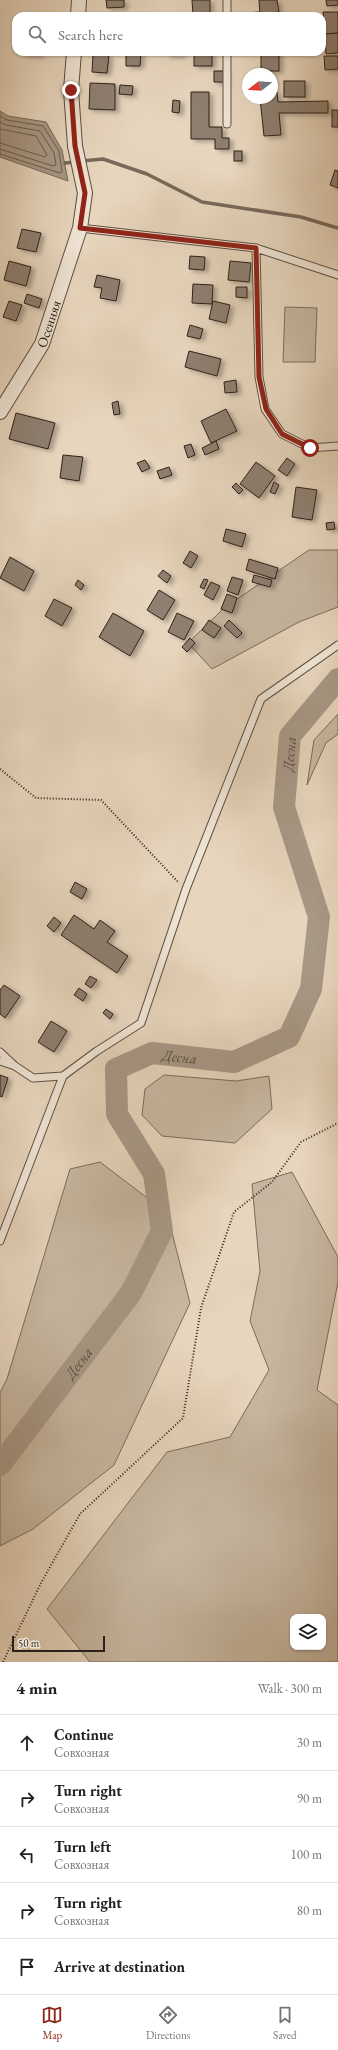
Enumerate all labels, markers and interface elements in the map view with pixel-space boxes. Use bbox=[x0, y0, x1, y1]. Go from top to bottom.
search box bbox=[12, 12, 326, 56]
icon: search bbox=[26, 23, 48, 45]
text: Search here bbox=[58, 25, 123, 44]
north arrow bbox=[242, 68, 278, 104]
route end bbox=[62, 81, 80, 99]
street label: Осенняя bbox=[32, 298, 65, 350]
route start bbox=[301, 439, 319, 457]
water label: Десна bbox=[277, 736, 299, 773]
water label: Десна bbox=[160, 1045, 198, 1067]
water label: Десна bbox=[59, 1343, 96, 1383]
map controls bbox=[290, 1614, 326, 1650]
button: layers bbox=[290, 1614, 326, 1650]
scale bar bbox=[12, 1634, 105, 1653]
text: 50 m bbox=[18, 1636, 39, 1650]
text: 4 min bbox=[16, 1677, 57, 1699]
text: Walk · 300 m bbox=[258, 1680, 322, 1697]
text: Continue bbox=[54, 1725, 114, 1744]
icon: ahead bbox=[16, 1732, 38, 1754]
text: 30 m bbox=[297, 1734, 322, 1751]
text: Совхозная bbox=[54, 1744, 109, 1761]
text: Turn right bbox=[54, 1781, 122, 1800]
icon: right bbox=[16, 1788, 38, 1810]
text: 90 m bbox=[297, 1790, 322, 1807]
text: Совхозная bbox=[54, 1800, 109, 1817]
text: Turn left bbox=[54, 1837, 111, 1856]
icon: left bbox=[16, 1844, 38, 1866]
text: 100 m bbox=[291, 1846, 322, 1863]
text: Совхозная bbox=[54, 1856, 109, 1873]
text: Turn right bbox=[54, 1893, 122, 1912]
icon: right bbox=[16, 1900, 38, 1922]
text: 80 m bbox=[297, 1902, 322, 1919]
text: Совхозная bbox=[54, 1912, 109, 1929]
icon: arrive bbox=[16, 1956, 38, 1978]
text: Arrive at destination bbox=[54, 1957, 185, 1976]
tab: Map bbox=[41, 2004, 63, 2042]
tab: Directions bbox=[146, 2004, 190, 2042]
tab: Saved bbox=[273, 2004, 297, 2042]

